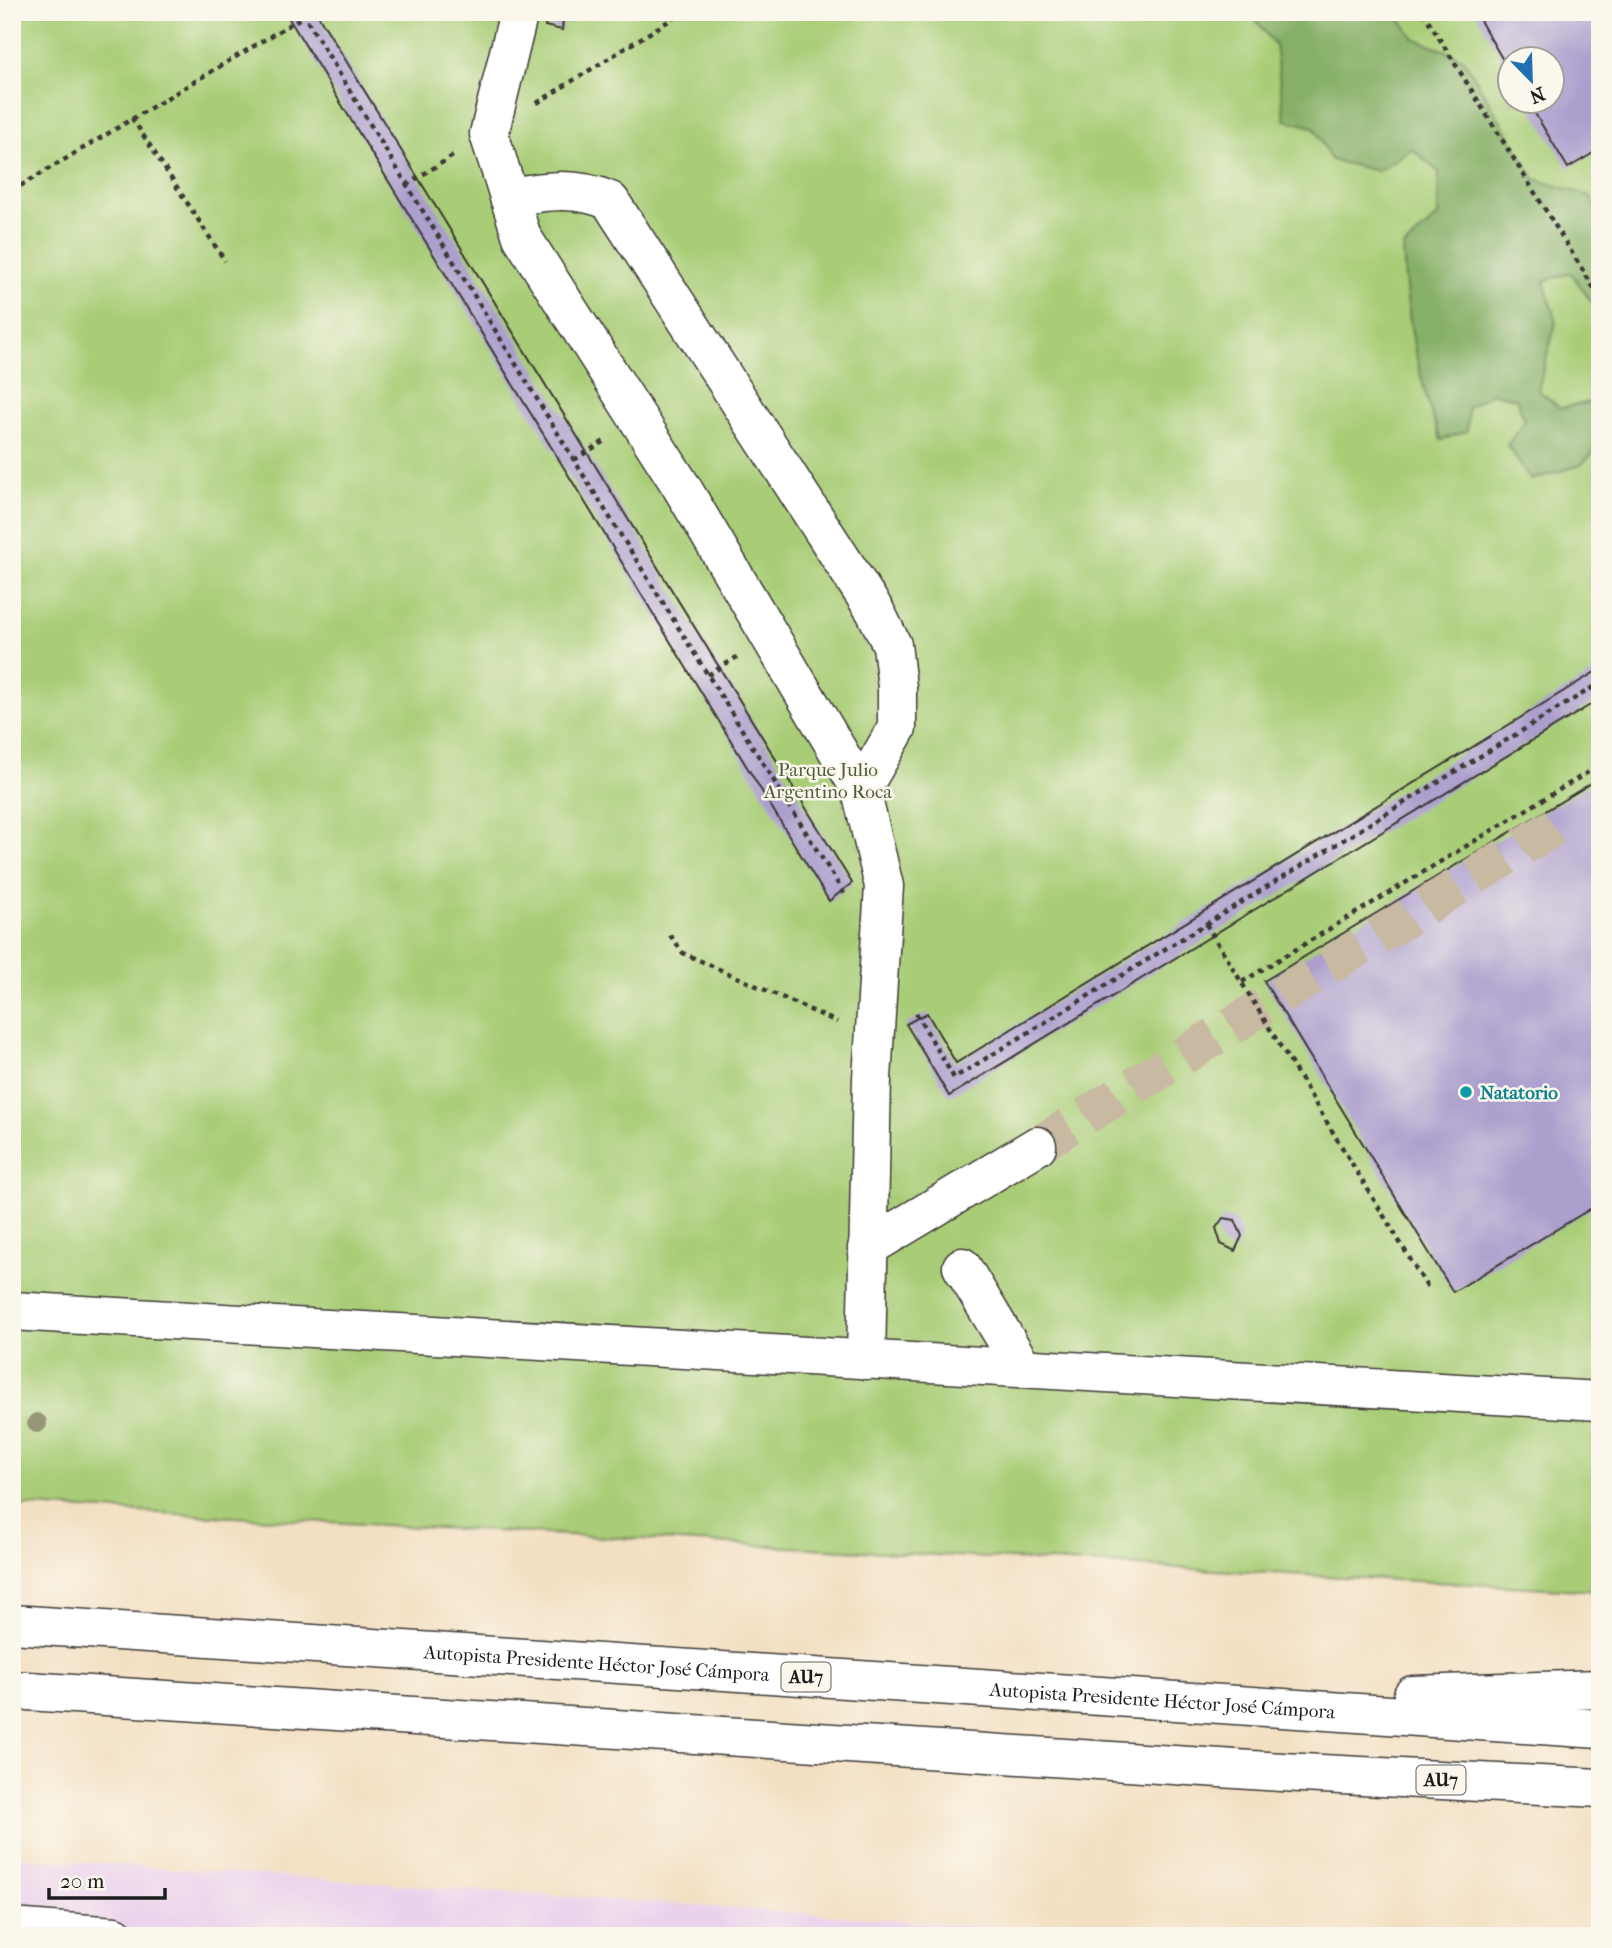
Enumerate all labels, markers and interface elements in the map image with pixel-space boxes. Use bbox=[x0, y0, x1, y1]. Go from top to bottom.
north arrow bbox=[1496, 46, 1566, 116]
text: N bbox=[1526, 82, 1548, 108]
park label: Parque Julio Argentino Roca bbox=[763, 759, 892, 803]
place label: Natatorio bbox=[1480, 1082, 1558, 1104]
marker: Natatorio bbox=[1458, 1084, 1474, 1100]
street label: Autopista Presidente Héctor José Cámpora bbox=[422, 1641, 770, 1686]
road number: AU7 bbox=[782, 1662, 830, 1692]
street label: Autopista Presidente Héctor José Cámpora bbox=[988, 1679, 1336, 1723]
road number: AU7 bbox=[1416, 1765, 1466, 1794]
scale bar bbox=[49, 1857, 164, 1901]
text: 20 m bbox=[60, 1869, 105, 1893]

